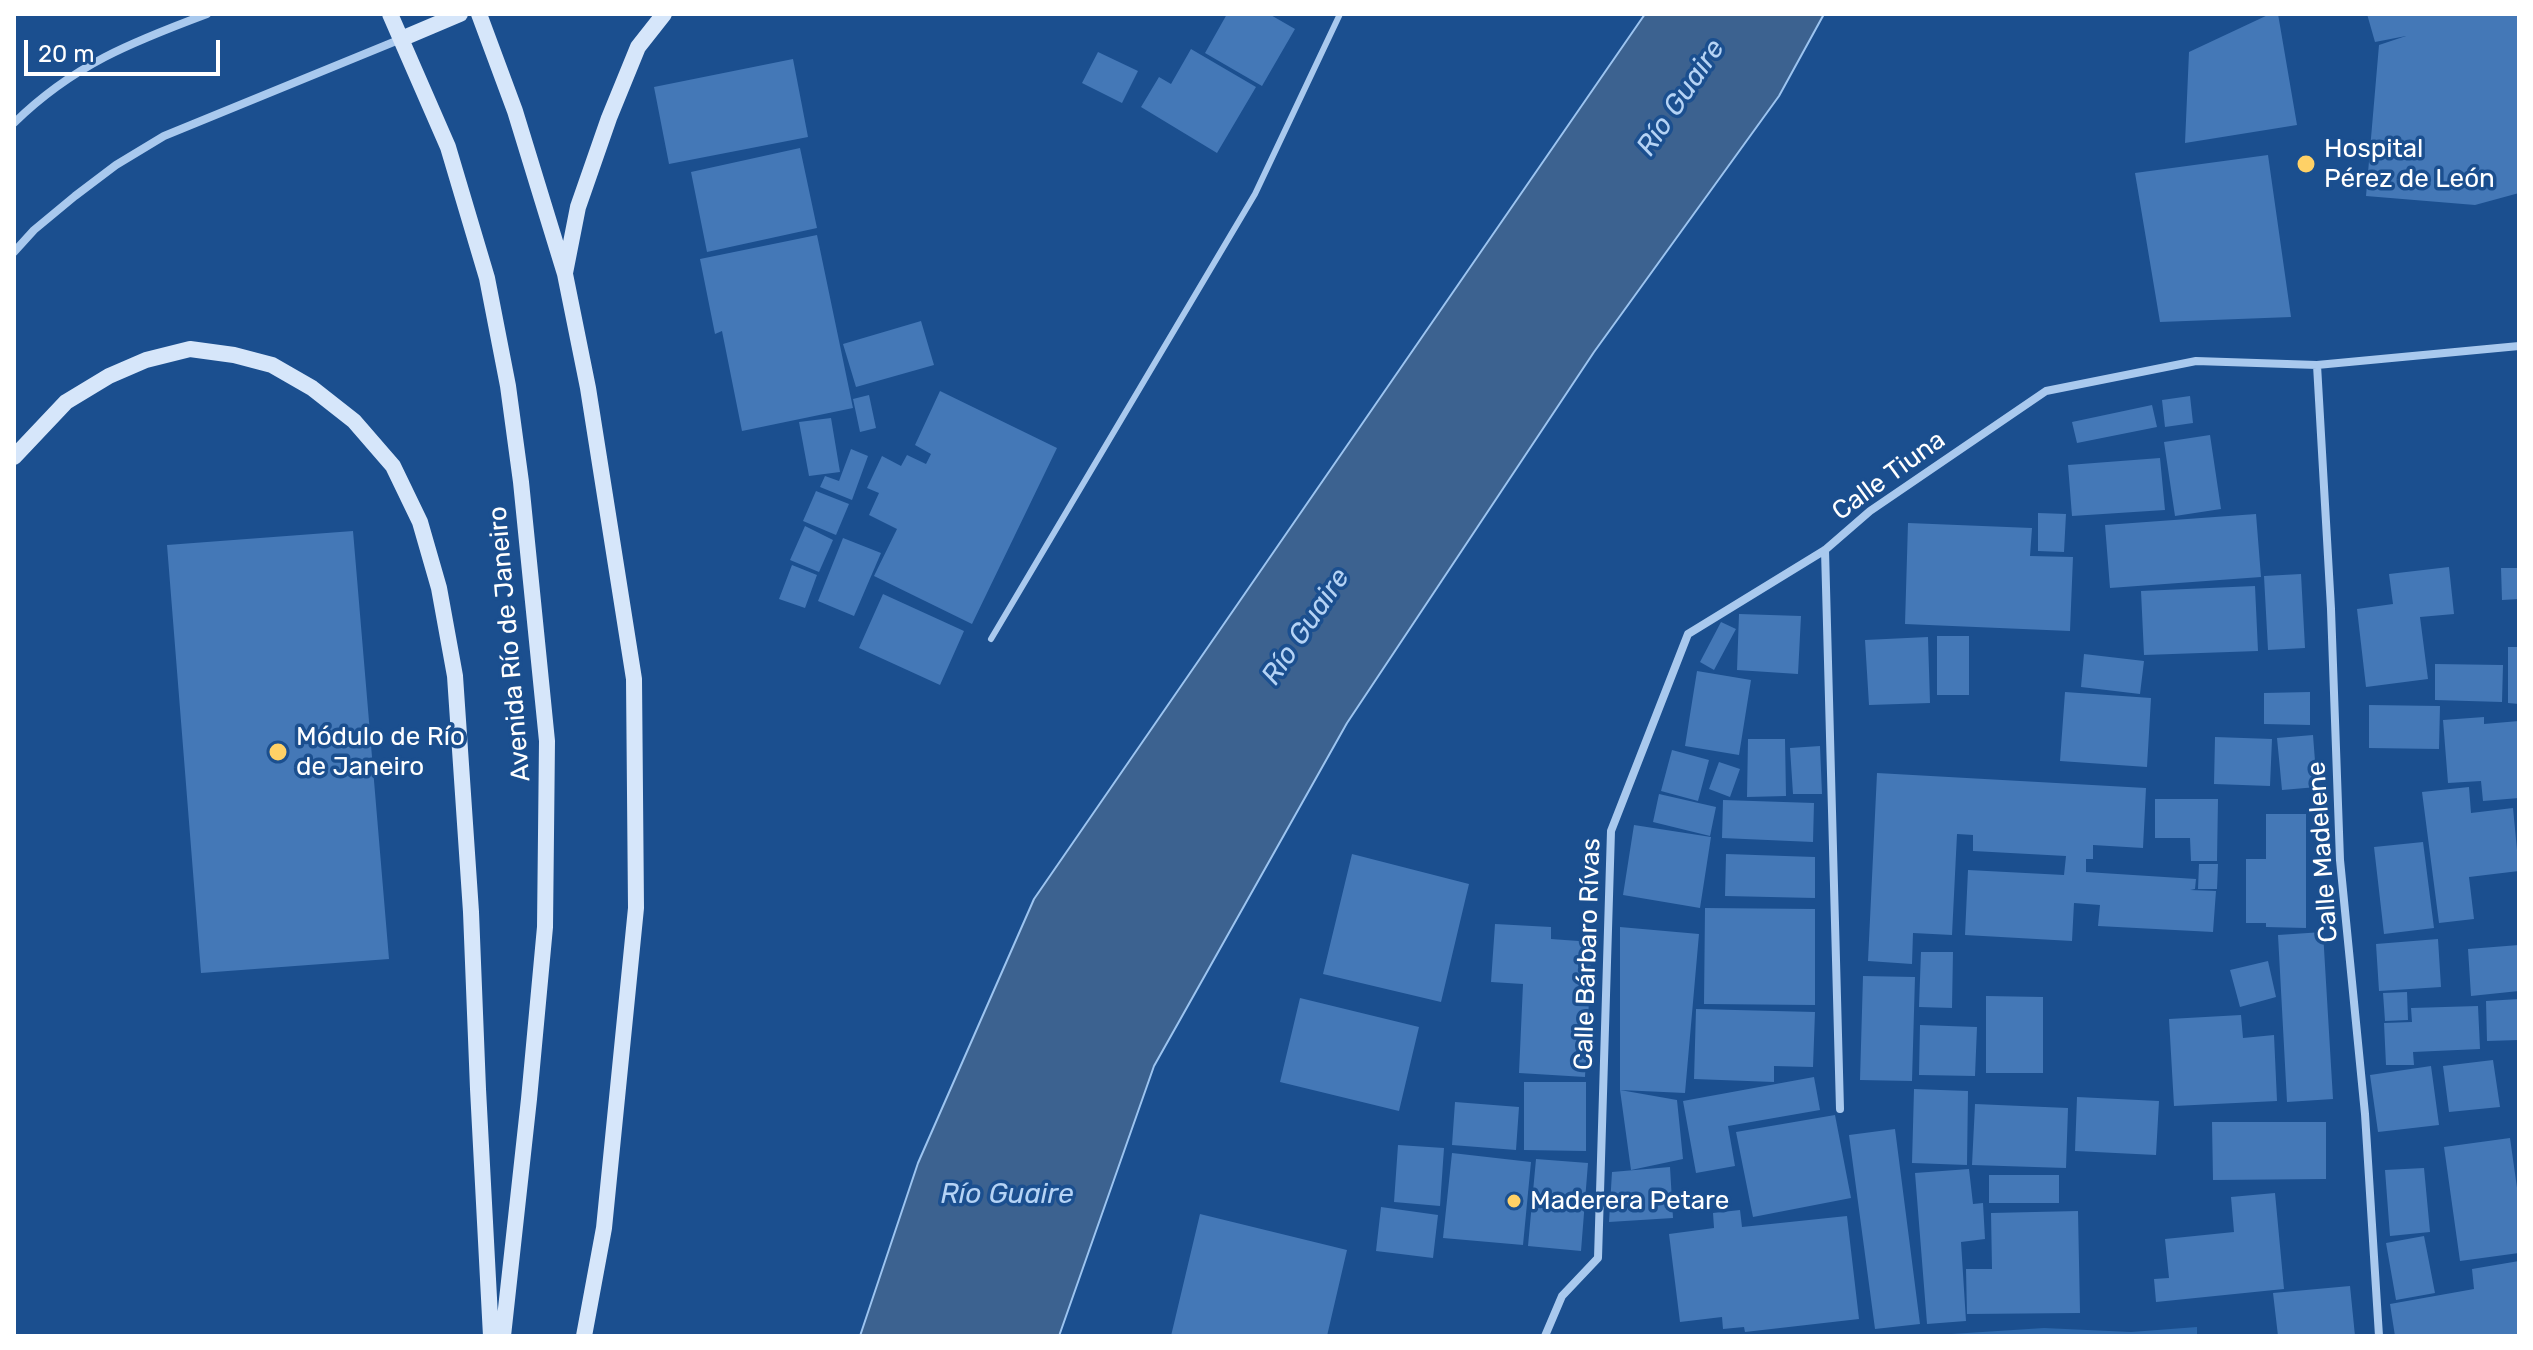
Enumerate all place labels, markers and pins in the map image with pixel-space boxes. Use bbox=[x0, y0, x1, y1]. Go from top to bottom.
place label: Hospital Pérez de León bbox=[2324, 133, 2495, 194]
marker: Hospital Pérez de León bbox=[2295, 153, 2317, 175]
place label: Módulo de Río de Janeiro bbox=[296, 721, 465, 782]
marker: Módulo de Río de Janeiro bbox=[267, 741, 289, 763]
place label: Maderera Petare bbox=[1530, 1185, 1729, 1217]
marker: Maderera Petare bbox=[1505, 1192, 1523, 1210]

